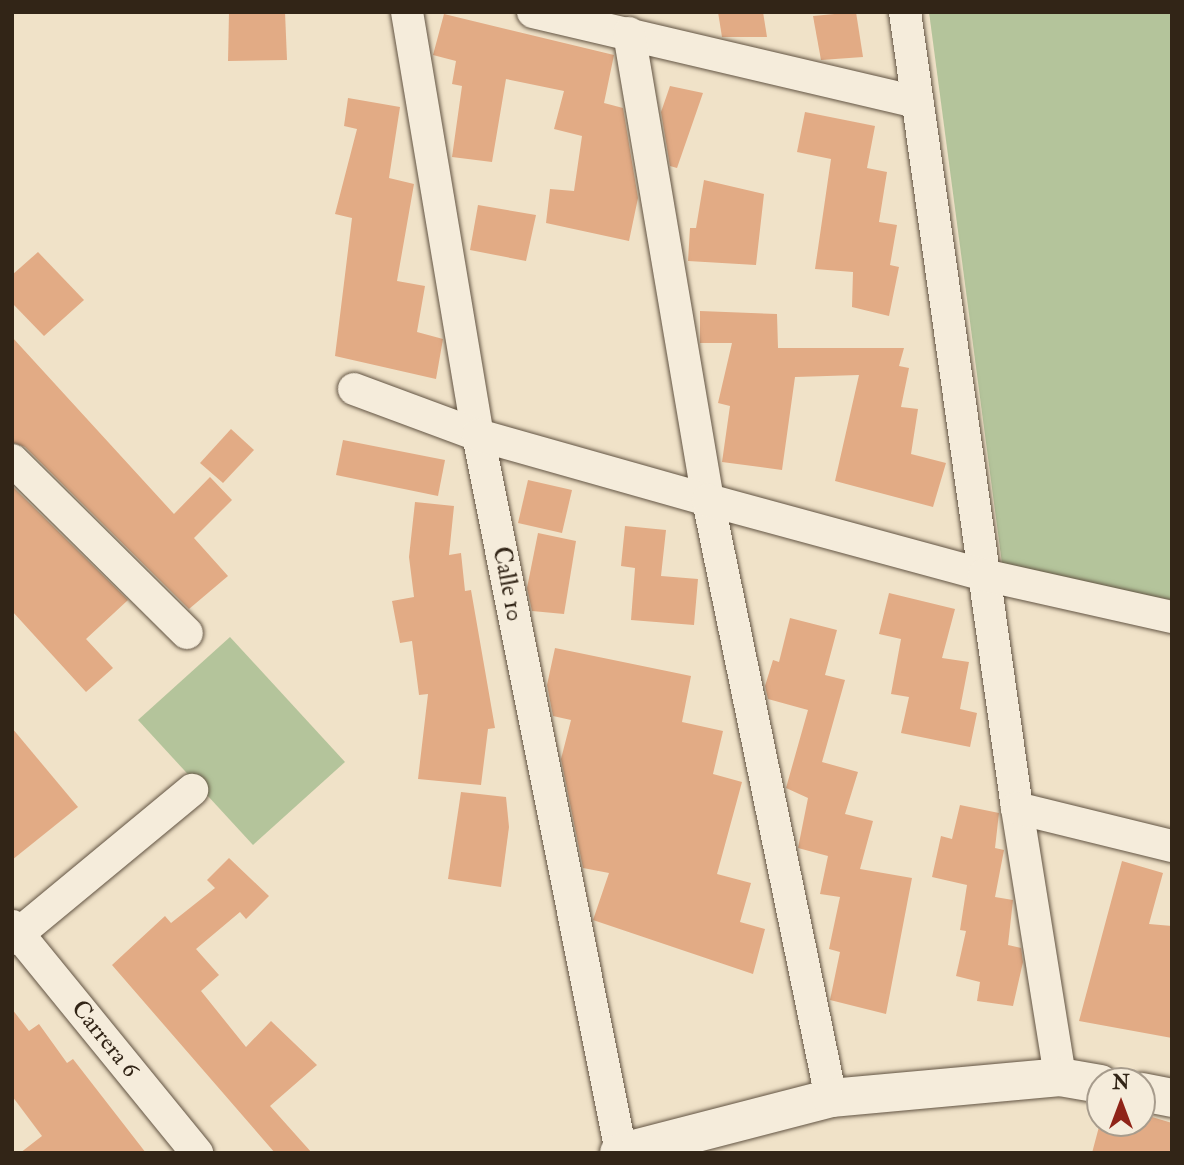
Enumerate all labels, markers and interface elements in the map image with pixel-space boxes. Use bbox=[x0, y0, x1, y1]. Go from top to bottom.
street label: Calle 10 bbox=[487, 544, 529, 624]
street label: Carrera 6 bbox=[65, 995, 145, 1083]
north arrow bbox=[1086, 1067, 1156, 1137]
text: N bbox=[1112, 1071, 1130, 1095]

